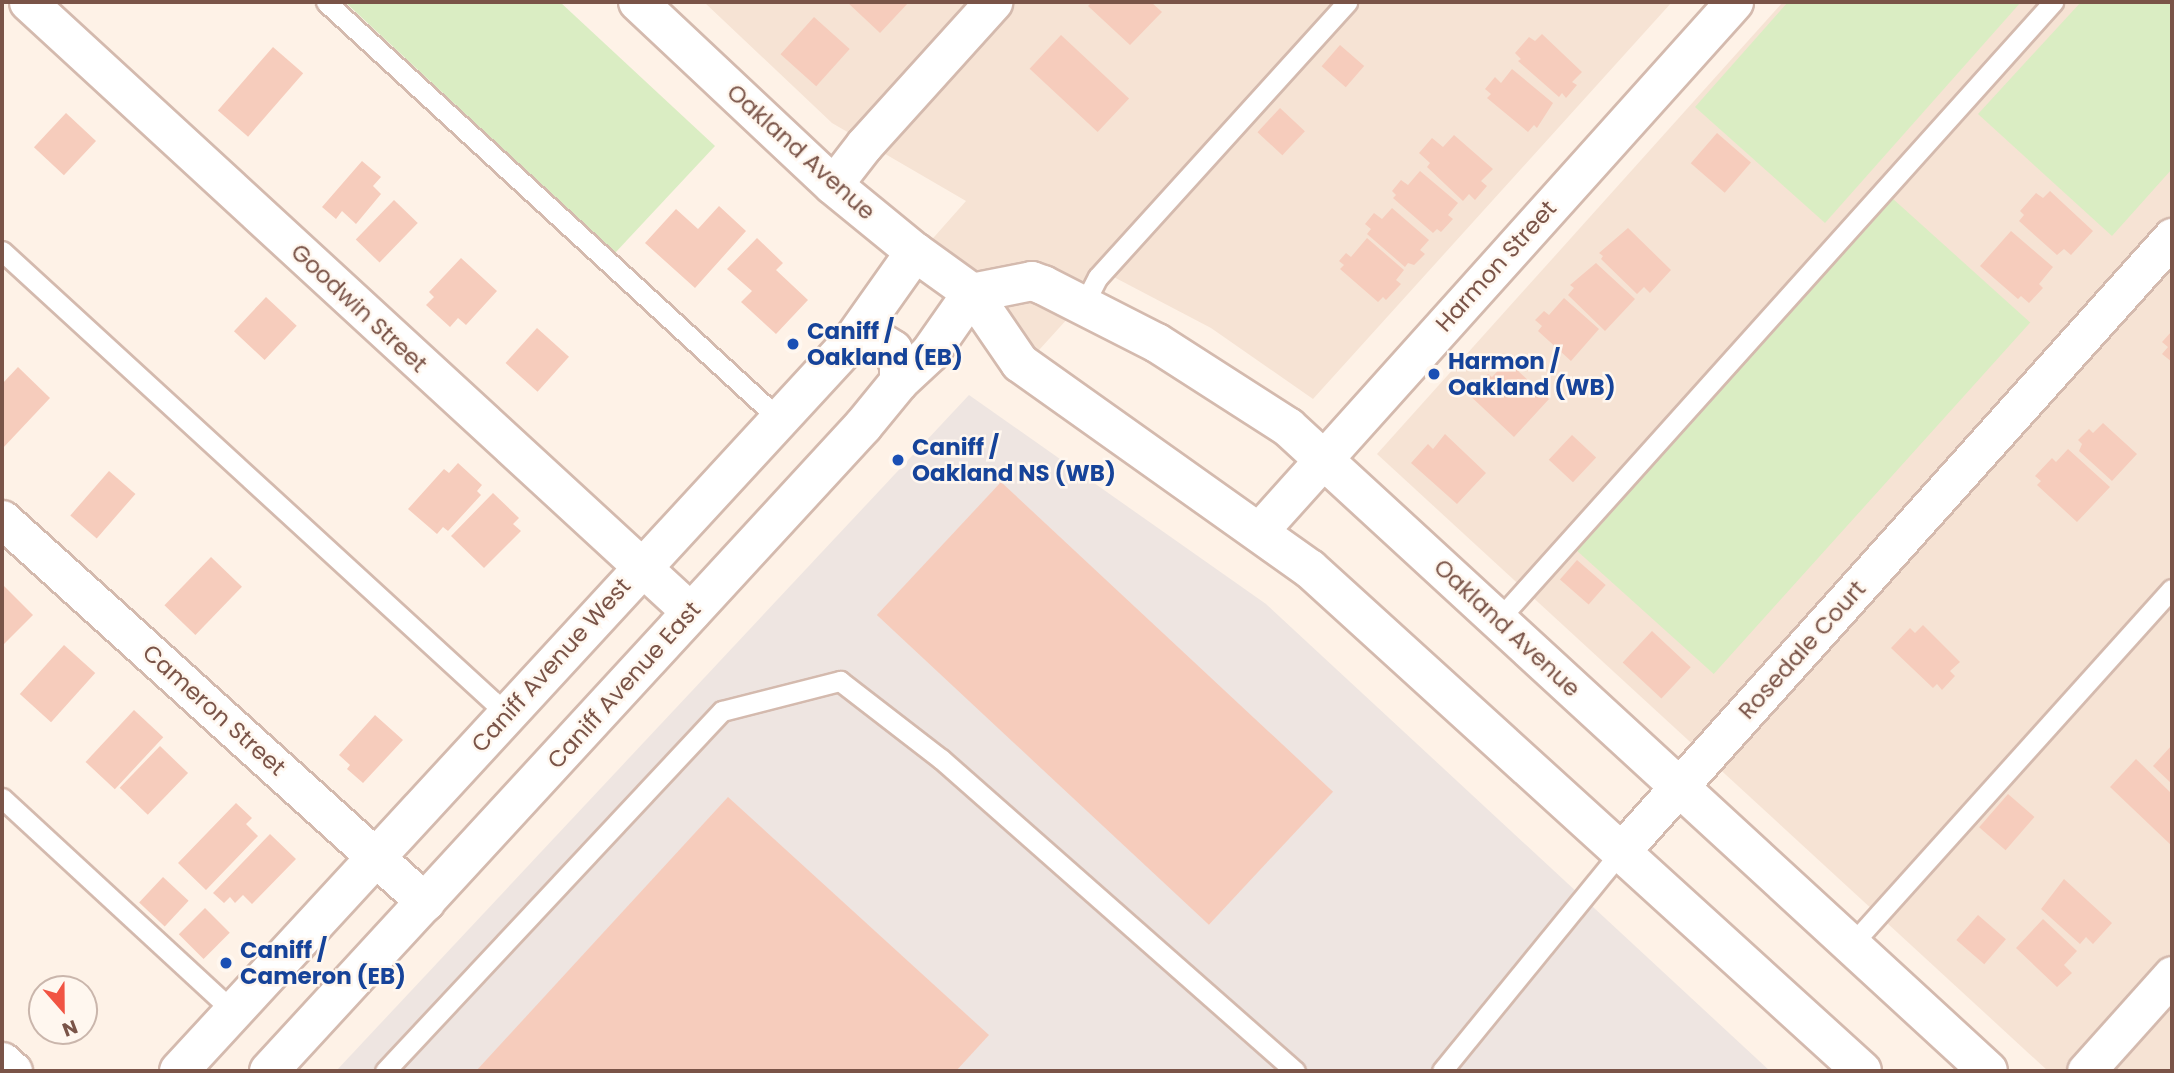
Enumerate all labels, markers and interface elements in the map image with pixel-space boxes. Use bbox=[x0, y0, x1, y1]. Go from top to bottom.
street label: Oakland Avenue bbox=[721, 78, 881, 226]
street label: Harmon Street bbox=[1430, 195, 1562, 337]
street label: Goodwin Street bbox=[285, 238, 433, 378]
place label: Caniff / Oakland (EB) bbox=[807, 317, 963, 371]
marker: Caniff / Oakland (EB) bbox=[785, 336, 801, 352]
place label: Harmon / Oakland (WB) bbox=[1448, 347, 1616, 401]
marker: Harmon / Oakland (WB) bbox=[1426, 366, 1442, 382]
place label: Caniff / Oakland NS (WB) bbox=[912, 433, 1116, 487]
marker: Caniff / Oakland NS (WB) bbox=[890, 452, 906, 468]
street label: Oakland Avenue bbox=[1428, 553, 1586, 703]
street label: Caniff Avenue West bbox=[466, 572, 636, 758]
street label: Rosedale Court bbox=[1733, 575, 1871, 725]
street label: Caniff Avenue East bbox=[542, 596, 706, 774]
street label: Cameron Street bbox=[137, 639, 291, 781]
place label: Caniff / Cameron (EB) bbox=[240, 936, 406, 990]
marker: Caniff / Cameron (EB) bbox=[218, 955, 234, 971]
north arrow bbox=[28, 975, 98, 1045]
text: N bbox=[58, 1013, 82, 1043]

